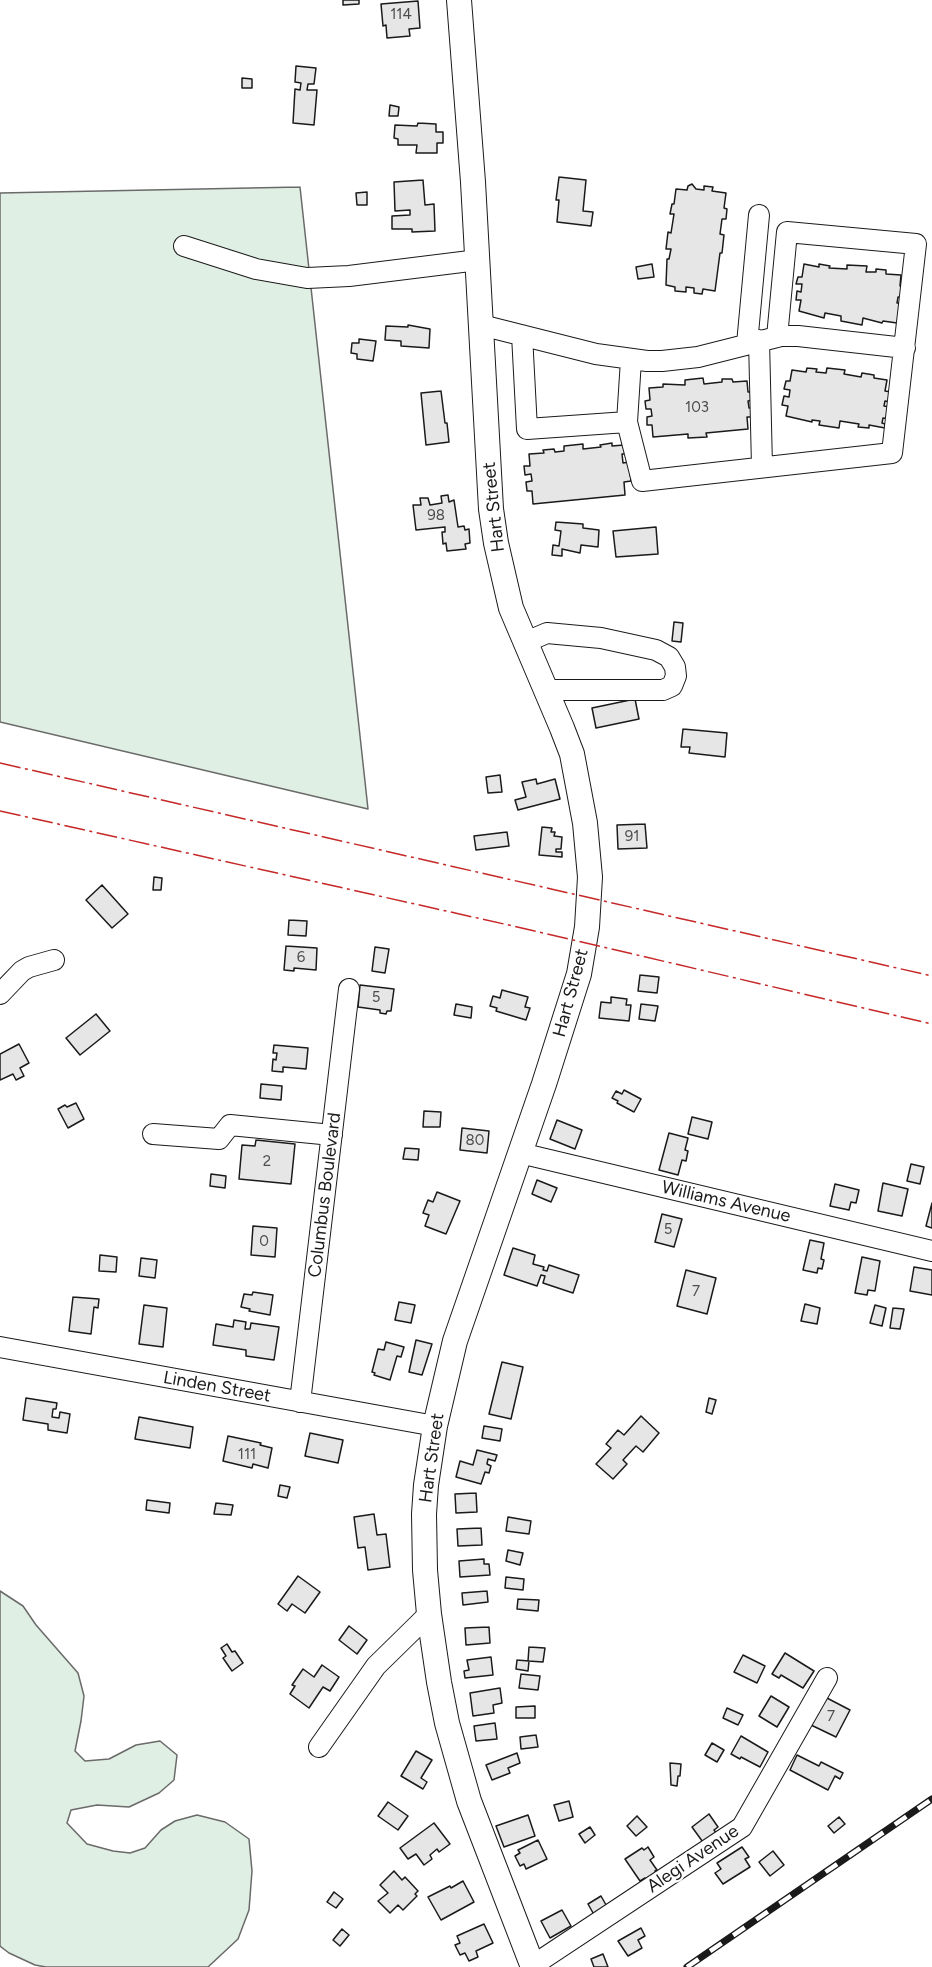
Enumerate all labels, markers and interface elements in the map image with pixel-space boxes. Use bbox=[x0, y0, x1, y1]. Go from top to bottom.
house number: 114 bbox=[390, 6, 412, 24]
house number: 103 bbox=[685, 399, 709, 417]
street label: Hart Street bbox=[479, 461, 509, 553]
house number: 98 bbox=[427, 507, 445, 525]
house number: 91 bbox=[625, 828, 639, 846]
street label: Hart Street bbox=[549, 947, 593, 1039]
house number: 6 bbox=[297, 949, 305, 967]
house number: 5 bbox=[372, 989, 380, 1007]
street label: Columbus Boulevard bbox=[304, 1111, 346, 1279]
house number: 80 bbox=[466, 1132, 484, 1150]
house number: 2 bbox=[263, 1153, 271, 1171]
street label: Williams Avenue bbox=[659, 1177, 793, 1227]
house number: 5 bbox=[664, 1221, 672, 1239]
house number: 0 bbox=[259, 1233, 269, 1251]
house number: 7 bbox=[692, 1283, 700, 1301]
street label: Linden Street bbox=[162, 1367, 272, 1407]
street label: Hart Street bbox=[415, 1412, 449, 1504]
house number: 111 bbox=[238, 1446, 256, 1464]
house number: 7 bbox=[827, 1708, 835, 1726]
street label: Alegi Avenue bbox=[643, 1820, 743, 1898]

